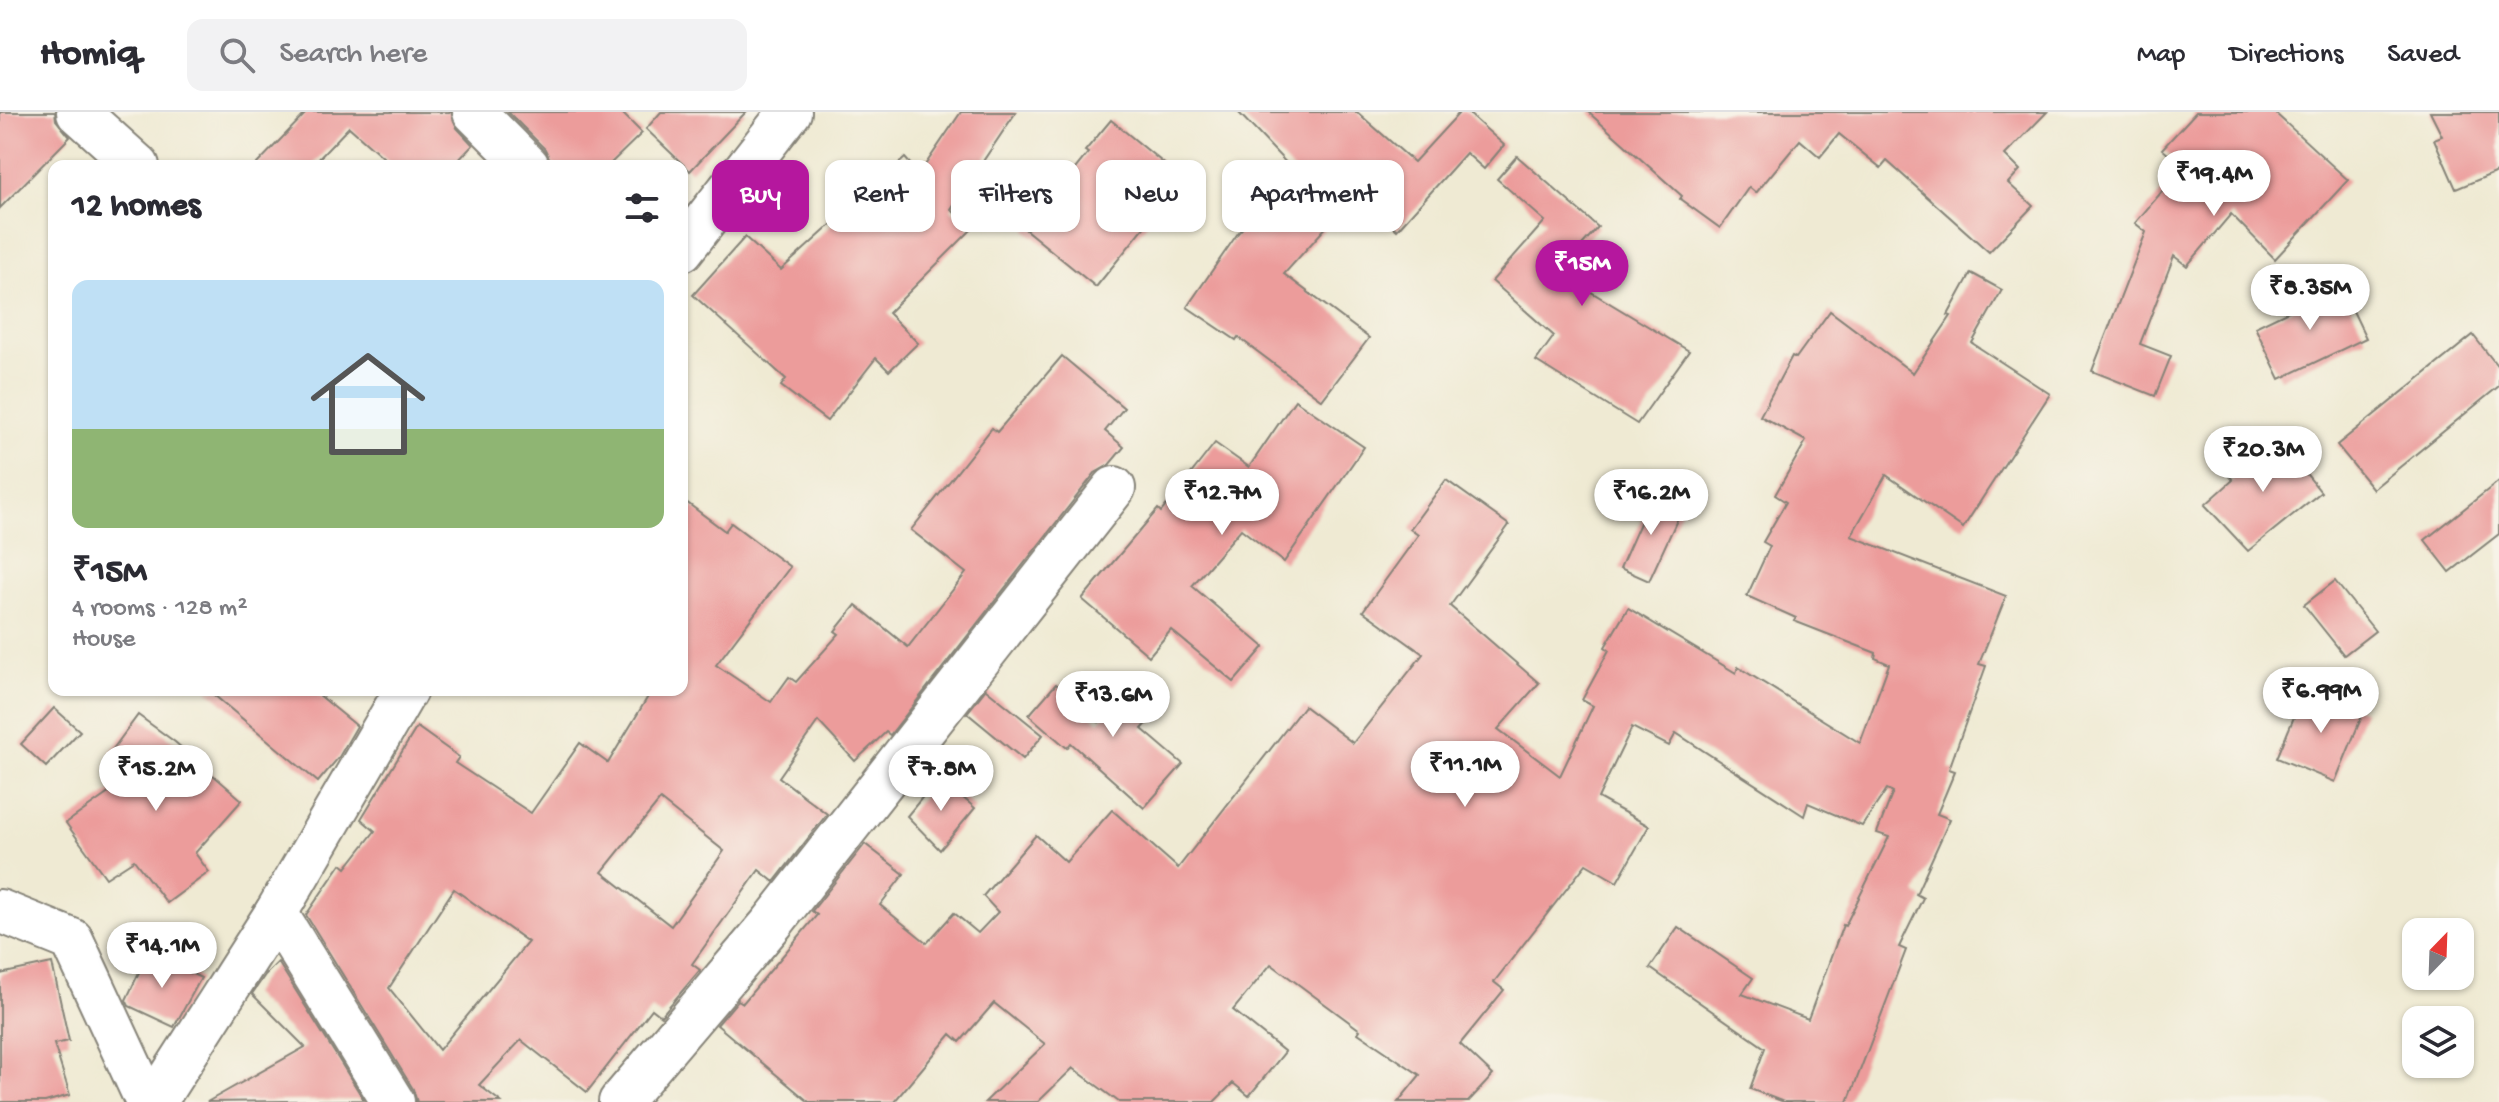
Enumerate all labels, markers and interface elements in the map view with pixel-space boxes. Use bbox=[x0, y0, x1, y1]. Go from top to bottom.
search box bbox=[187, 19, 747, 91]
text: Homiq bbox=[40, 33, 139, 77]
icon: search bbox=[215, 33, 259, 77]
text: Search here bbox=[279, 38, 427, 73]
text: Map bbox=[2137, 39, 2185, 72]
text: Directions bbox=[2229, 39, 2343, 72]
text: Saved bbox=[2387, 39, 2459, 72]
pin: ₹19.4M bbox=[2149, 150, 2279, 218]
chip: Buy bbox=[712, 160, 809, 232]
chip: Rent bbox=[825, 160, 935, 232]
chip: Filters bbox=[951, 160, 1080, 232]
chip: New bbox=[1096, 160, 1206, 232]
chip: Apartment bbox=[1222, 160, 1404, 232]
text: ₹19.4M bbox=[2176, 160, 2252, 191]
icon: filters bbox=[620, 186, 664, 230]
text: 12 homes bbox=[72, 188, 201, 228]
pin: ₹15M bbox=[1535, 240, 1629, 308]
text: ₹15M bbox=[1553, 250, 1611, 281]
pin: ₹8.35M bbox=[2245, 264, 2375, 332]
text: ₹8.35M bbox=[2269, 274, 2351, 305]
icon: home bbox=[296, 332, 440, 476]
pin: ₹20.3M bbox=[2198, 426, 2328, 494]
text: ₹20.3M bbox=[2222, 436, 2304, 467]
pin: ₹12.7M bbox=[1157, 469, 1287, 537]
pin: ₹16.2M bbox=[1586, 469, 1716, 537]
text: ₹12.7M bbox=[1183, 479, 1261, 510]
text: ₹16.2M bbox=[1612, 479, 1690, 510]
text: ₹15M bbox=[72, 554, 147, 594]
text: 4 rooms · 128 m² bbox=[72, 594, 248, 625]
text: House bbox=[72, 625, 136, 656]
pin: ₹6.99M bbox=[2256, 667, 2386, 735]
pin: ₹13.6M bbox=[1048, 671, 1178, 739]
text: ₹6.99M bbox=[2281, 677, 2361, 708]
text: ₹13.6M bbox=[1074, 681, 1152, 712]
pin: ₹11.1M bbox=[1400, 741, 1530, 809]
pin: ₹15.2M bbox=[91, 745, 221, 813]
pin: ₹7.8M bbox=[885, 745, 997, 813]
text: ₹11.1M bbox=[1429, 751, 1501, 782]
text: ₹15.2M bbox=[117, 755, 195, 786]
text: ₹7.8M bbox=[907, 755, 975, 786]
north arrow bbox=[2402, 918, 2474, 990]
map controls bbox=[2402, 918, 2474, 1078]
pin: ₹14.1M bbox=[97, 922, 227, 990]
text: ₹14.1M bbox=[125, 932, 199, 963]
button: layers bbox=[2402, 1006, 2474, 1078]

